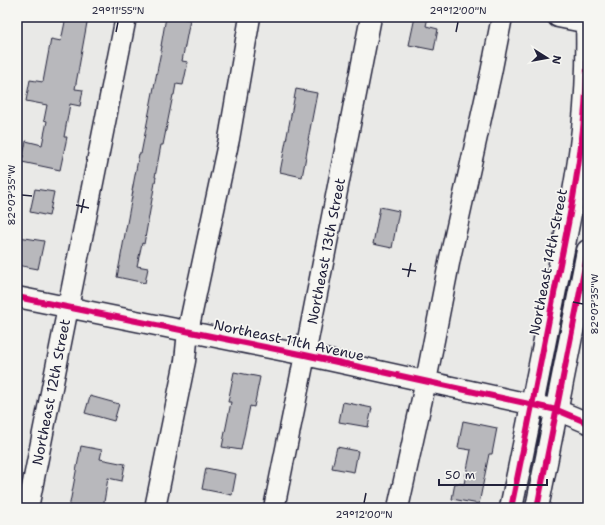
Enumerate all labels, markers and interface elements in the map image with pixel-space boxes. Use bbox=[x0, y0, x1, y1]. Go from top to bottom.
text: 29°11'55"N bbox=[92, 4, 144, 17]
text: 29°12'00"N bbox=[429, 4, 487, 17]
north arrow bbox=[527, 38, 567, 78]
text: N bbox=[548, 54, 565, 66]
text: 82°07'35"W bbox=[5, 164, 18, 225]
street label: Northeast 13th Street bbox=[303, 176, 349, 326]
street label: Northeast 14th Street bbox=[525, 187, 571, 337]
text: 82°07'35"W bbox=[588, 273, 601, 334]
street label: Northeast 11th Avenue bbox=[212, 315, 366, 365]
street label: Northeast 12th Street bbox=[28, 317, 74, 467]
scale bar bbox=[439, 461, 547, 487]
text: 50 m bbox=[445, 467, 475, 483]
text: 29°12'00"N bbox=[335, 508, 393, 521]

